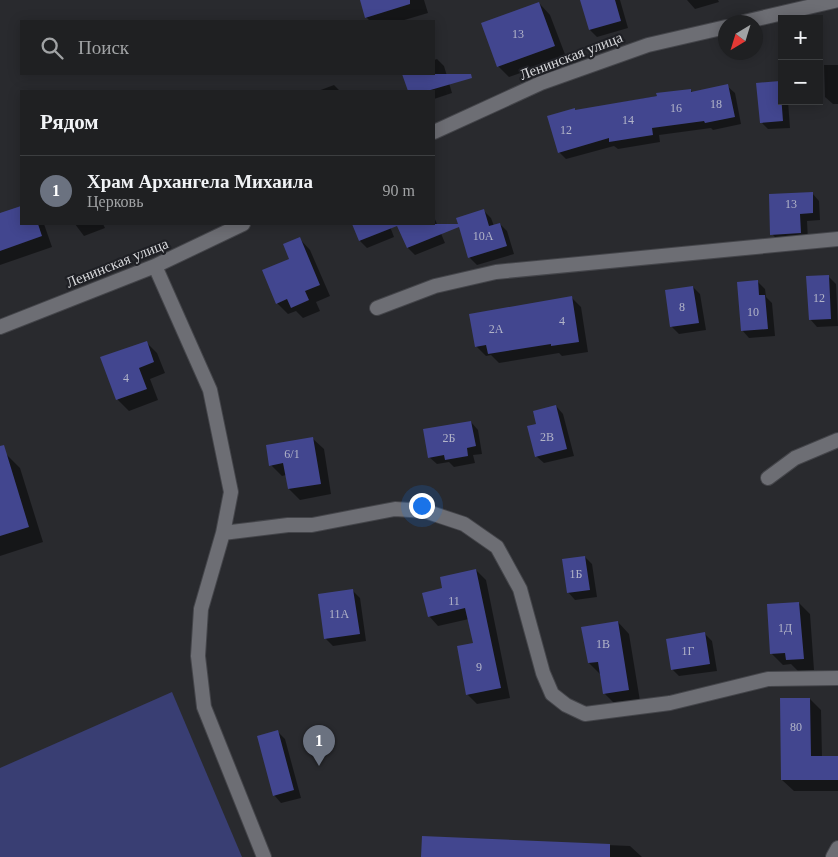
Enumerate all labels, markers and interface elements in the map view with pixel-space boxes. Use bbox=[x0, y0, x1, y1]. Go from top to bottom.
north arrow bbox=[718, 15, 763, 60]
map controls bbox=[778, 15, 823, 105]
button: + bbox=[778, 15, 823, 60]
search box bbox=[20, 20, 435, 75]
house number: 13 bbox=[512, 27, 524, 41]
street label: Ленинская улица bbox=[517, 29, 625, 83]
icon: search bbox=[38, 34, 66, 62]
text: Поиск bbox=[78, 37, 129, 58]
button: − bbox=[778, 60, 823, 105]
house number: 18 bbox=[710, 97, 722, 111]
house number: 16 bbox=[670, 101, 682, 115]
text: Рядом bbox=[40, 110, 99, 134]
house number: 14 bbox=[622, 113, 634, 127]
house number: 12 bbox=[560, 123, 572, 137]
text: Храм Архангела Михаила bbox=[87, 171, 313, 192]
text: 1 bbox=[52, 182, 60, 199]
text: 90 m bbox=[383, 182, 415, 199]
text: Церковь bbox=[87, 193, 143, 210]
house number: 13 bbox=[785, 197, 797, 211]
house number: 10А bbox=[473, 229, 494, 243]
street label: Ленинская улица bbox=[64, 235, 171, 291]
house number: 12 bbox=[813, 291, 825, 305]
house number: 8 bbox=[679, 300, 685, 314]
house number: 10 bbox=[747, 305, 759, 319]
house number: 4 bbox=[559, 314, 565, 328]
house number: 2А bbox=[489, 322, 504, 336]
house number: 4 bbox=[123, 371, 129, 385]
house number: 2В bbox=[540, 430, 554, 444]
house number: 2Б bbox=[443, 431, 456, 445]
house number: 6/1 bbox=[284, 447, 300, 461]
your location bbox=[409, 493, 435, 519]
house number: 1Б bbox=[570, 567, 583, 581]
house number: 11 bbox=[448, 594, 460, 608]
house number: 11А bbox=[329, 607, 349, 621]
house number: 1Д bbox=[778, 621, 792, 635]
house number: 1В bbox=[596, 637, 610, 651]
house number: 1Г bbox=[682, 644, 695, 658]
house number: 9 bbox=[476, 660, 482, 674]
house number: 80 bbox=[790, 720, 802, 734]
pin: 1 bbox=[303, 725, 335, 766]

